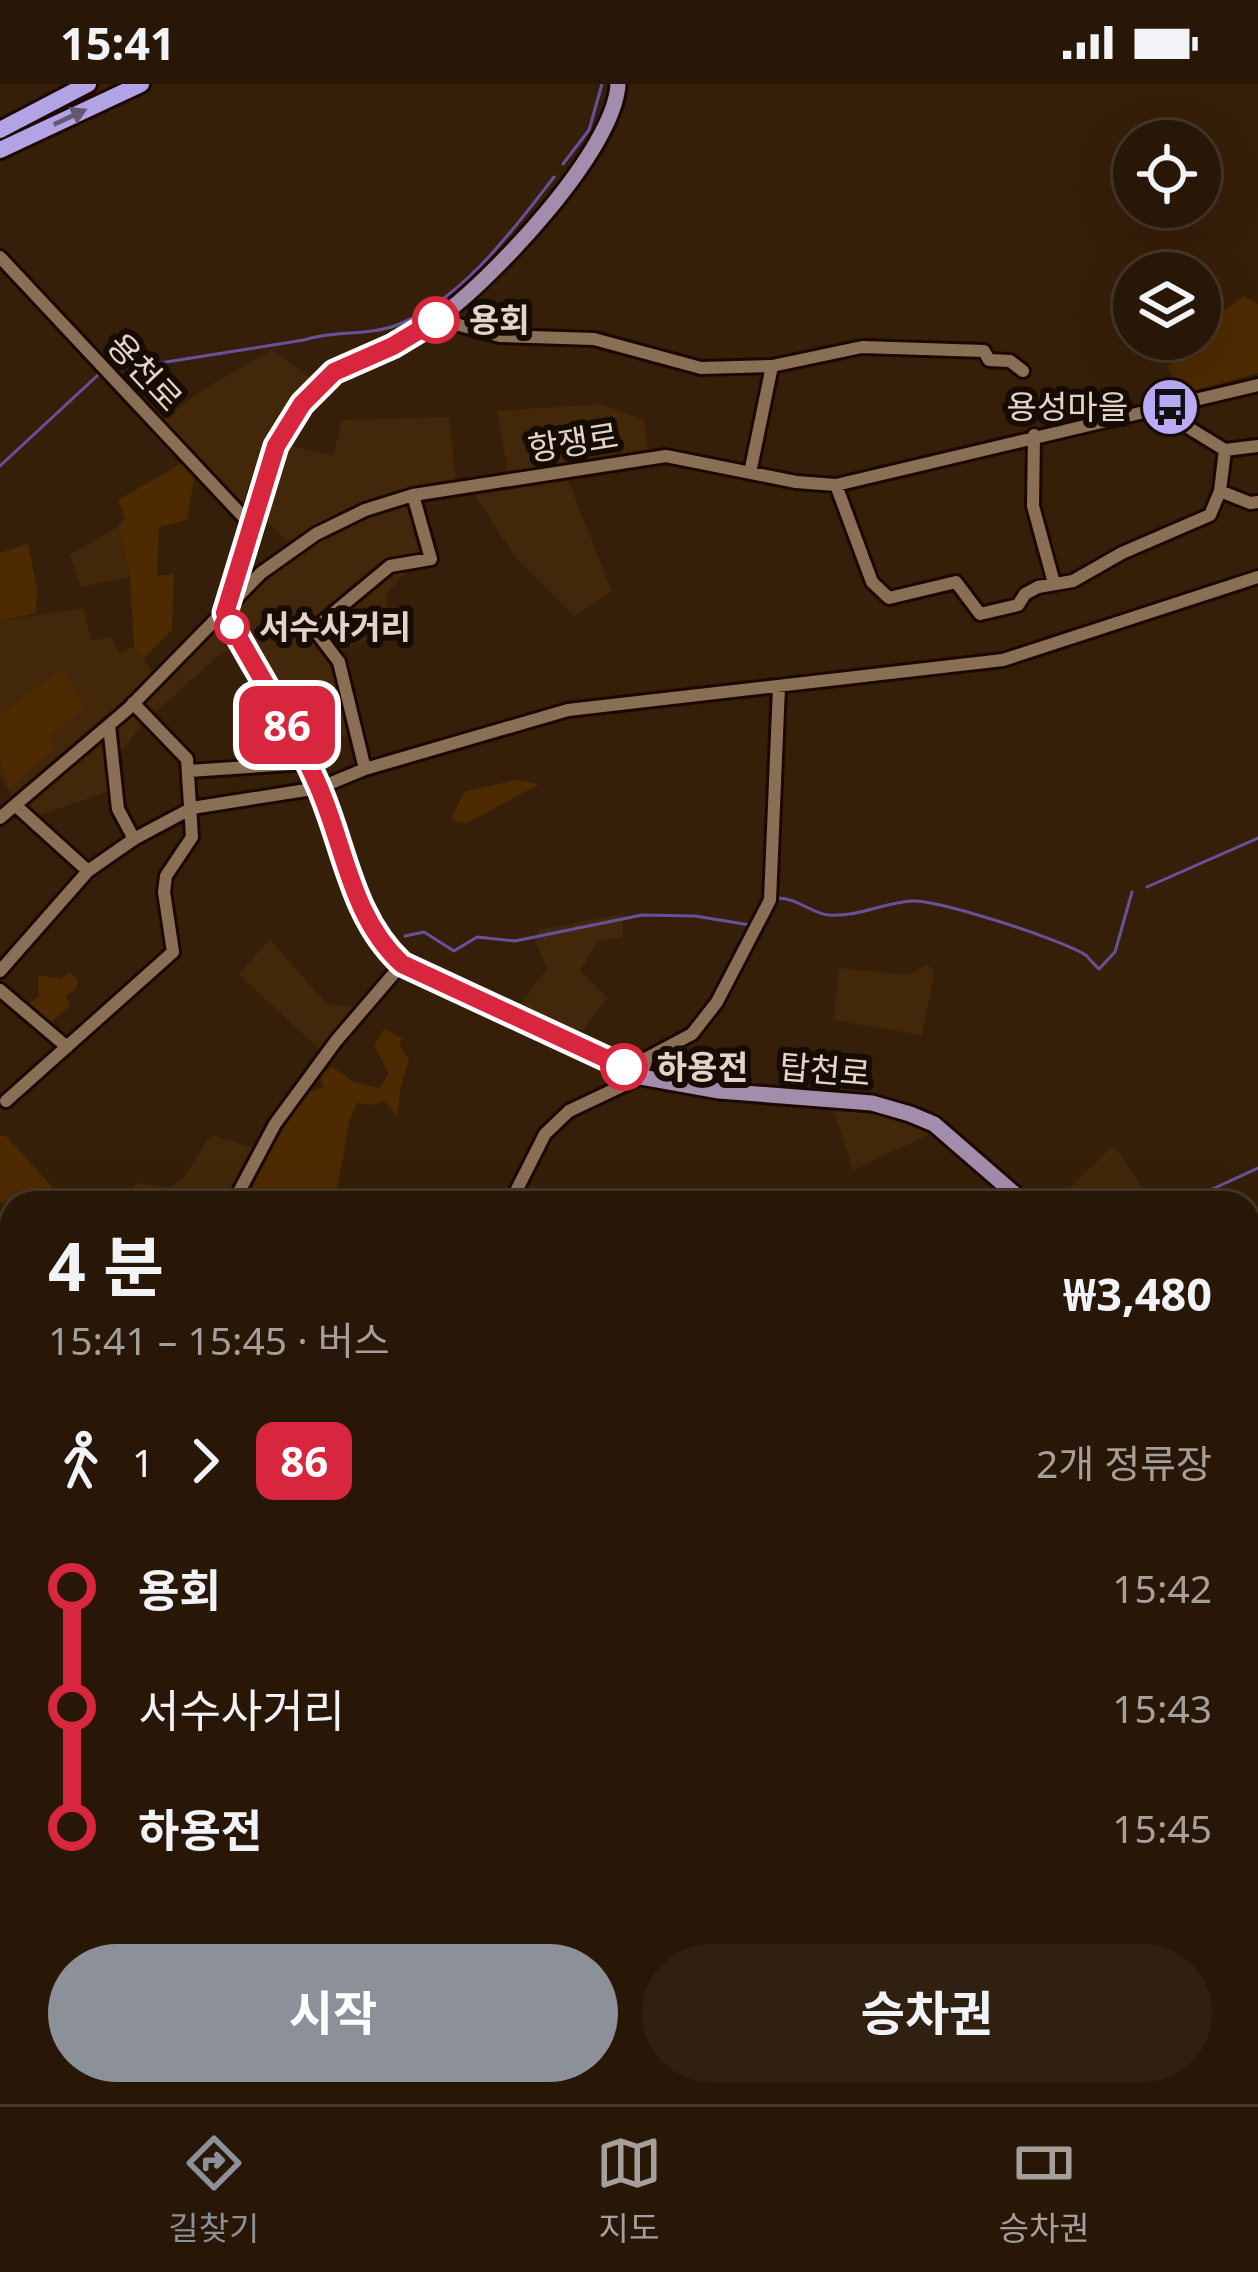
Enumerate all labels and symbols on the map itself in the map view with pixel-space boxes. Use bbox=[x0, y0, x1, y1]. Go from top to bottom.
one-way arrow bbox=[53, 107, 88, 127]
place label: 용회 bbox=[469, 297, 530, 342]
marker: 용회 bbox=[414, 298, 458, 342]
street label: 용천로 bbox=[98, 323, 193, 420]
bus stop icon: 용성마을 bbox=[1139, 376, 1201, 438]
place label: 용성마을 bbox=[1007, 384, 1128, 429]
street label: 항쟁로 bbox=[524, 412, 621, 471]
place label: 서수사거리 bbox=[259, 604, 411, 649]
marker: 서수사거리 bbox=[216, 611, 248, 643]
line badge: 86 bbox=[233, 686, 341, 764]
street label: 탑천로 bbox=[778, 1043, 872, 1096]
place label: 하용전 bbox=[657, 1044, 748, 1089]
marker: 하용전 bbox=[602, 1045, 646, 1089]

